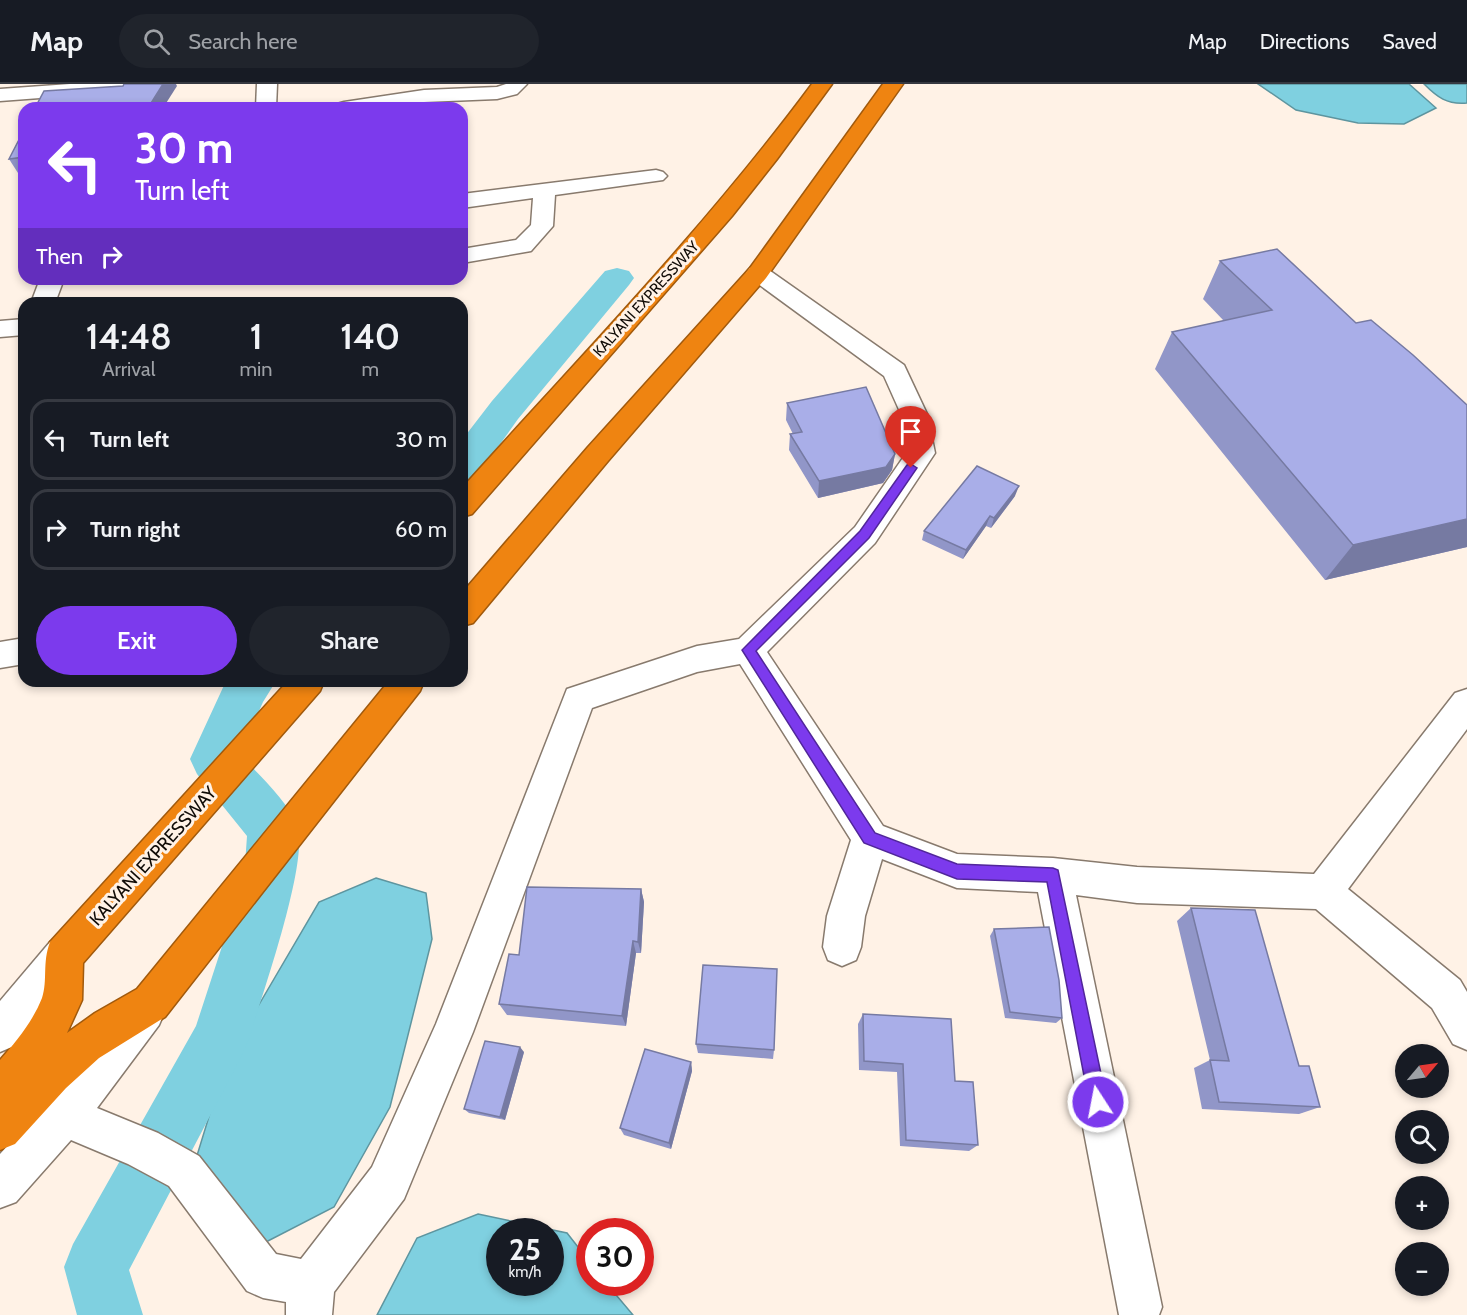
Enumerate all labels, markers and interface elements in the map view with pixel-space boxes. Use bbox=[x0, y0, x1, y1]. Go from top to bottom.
search box bbox=[119, 14, 539, 68]
text: Map bbox=[30, 24, 83, 58]
icon: search bbox=[140, 25, 173, 58]
text: Search here bbox=[188, 28, 297, 55]
text: Map bbox=[1188, 29, 1227, 54]
text: Directions bbox=[1260, 29, 1349, 54]
text: Saved bbox=[1382, 29, 1437, 54]
text: 30 m bbox=[135, 122, 233, 174]
icon: left bbox=[36, 126, 114, 204]
text: Turn left bbox=[135, 174, 229, 207]
street label: KALYANI EXPRESSWAY bbox=[589, 237, 703, 361]
icon: right bbox=[95, 240, 128, 273]
text: Then bbox=[36, 243, 83, 270]
text: 14:48 bbox=[86, 314, 172, 358]
text: 1 bbox=[250, 314, 262, 358]
text: 140 bbox=[340, 314, 400, 358]
text: Arrival bbox=[102, 357, 155, 381]
text: min bbox=[240, 357, 273, 381]
text: m bbox=[361, 357, 379, 381]
pin bbox=[885, 406, 936, 468]
icon: arrive bbox=[894, 415, 927, 448]
icon: left bbox=[39, 423, 72, 456]
text: Turn left bbox=[90, 426, 169, 453]
text: 30 m bbox=[395, 426, 447, 453]
icon: right bbox=[39, 513, 72, 546]
text: Turn right bbox=[90, 516, 180, 543]
text: 60 m bbox=[395, 516, 447, 543]
button: Exit bbox=[36, 606, 237, 675]
button: Share bbox=[249, 606, 450, 675]
street label: KALYANI EXPRESSWAY bbox=[85, 781, 222, 930]
north arrow bbox=[1395, 1044, 1449, 1098]
map controls bbox=[1395, 1044, 1449, 1296]
position arrow bbox=[1066, 1070, 1130, 1134]
button: search bbox=[1395, 1110, 1449, 1164]
button: + bbox=[1395, 1176, 1449, 1230]
speed limit sign: 30 bbox=[576, 1218, 654, 1296]
text: 25 bbox=[509, 1231, 541, 1268]
button: − bbox=[1395, 1242, 1449, 1296]
text: km/h bbox=[509, 1263, 541, 1281]

